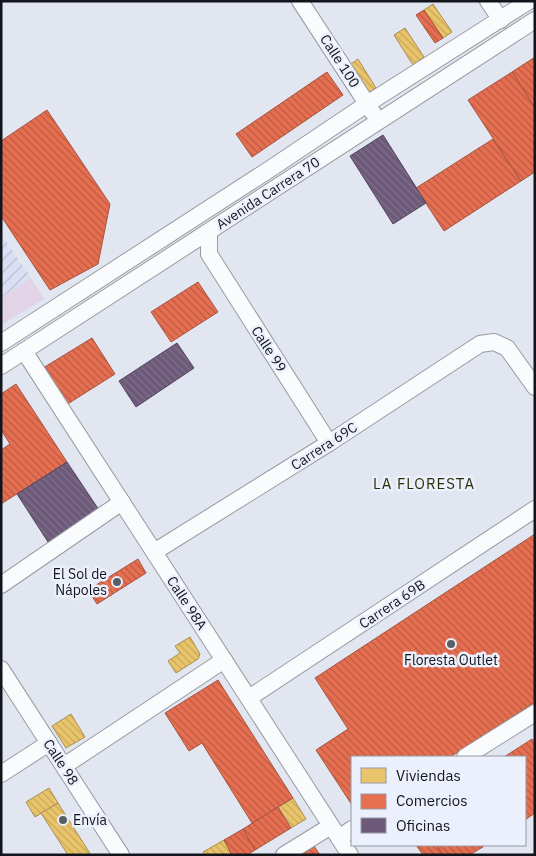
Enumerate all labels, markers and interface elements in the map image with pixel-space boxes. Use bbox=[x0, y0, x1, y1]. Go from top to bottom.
street label: Calle 100 bbox=[316, 31, 364, 91]
street label: Avenida Carrera 70 bbox=[213, 153, 323, 233]
street label: Calle 99 bbox=[247, 322, 291, 376]
street label: Carrera 69C bbox=[287, 418, 361, 474]
district label: LA FLORESTA bbox=[373, 474, 475, 493]
place label: El Sol de Nápoles bbox=[53, 565, 107, 599]
street label: Calle 98A bbox=[163, 573, 211, 633]
street label: Carrera 69B bbox=[356, 575, 428, 633]
marker: El Sol de Nápoles bbox=[111, 576, 123, 588]
marker: Floresta Outlet bbox=[445, 638, 457, 650]
place label: Floresta Outlet bbox=[404, 651, 498, 669]
street label: Calle 98 bbox=[39, 735, 83, 789]
legend bbox=[351, 756, 526, 846]
text: Viviendas bbox=[396, 766, 461, 785]
text: Comercios bbox=[396, 791, 467, 810]
place label: Envía bbox=[73, 811, 107, 829]
marker: Envía bbox=[57, 814, 69, 826]
text: Oficinas bbox=[396, 816, 450, 835]

